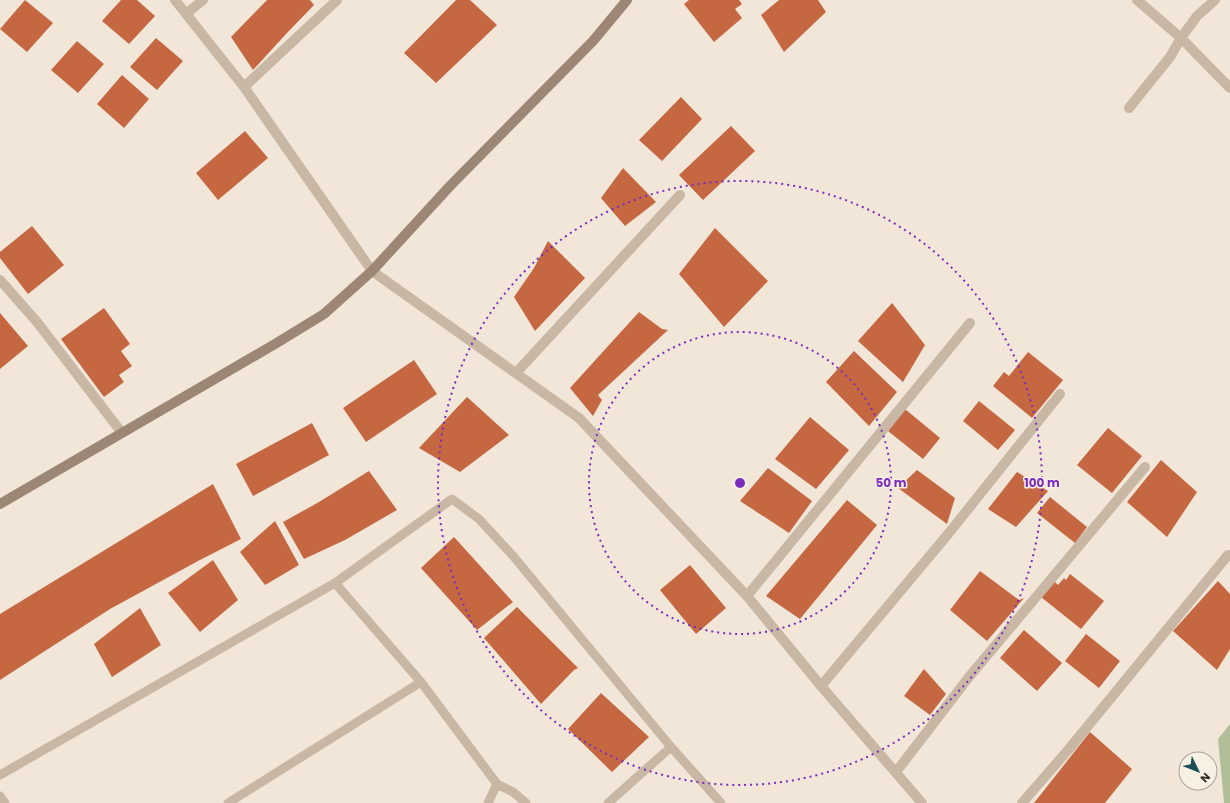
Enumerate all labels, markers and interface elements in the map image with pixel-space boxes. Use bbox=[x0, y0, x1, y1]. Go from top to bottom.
text: 50 m bbox=[876, 474, 907, 491]
text: 100 m bbox=[1024, 474, 1060, 491]
centre of rings bbox=[733, 476, 747, 490]
north arrow bbox=[1178, 751, 1218, 791]
text: N bbox=[1197, 769, 1214, 786]

